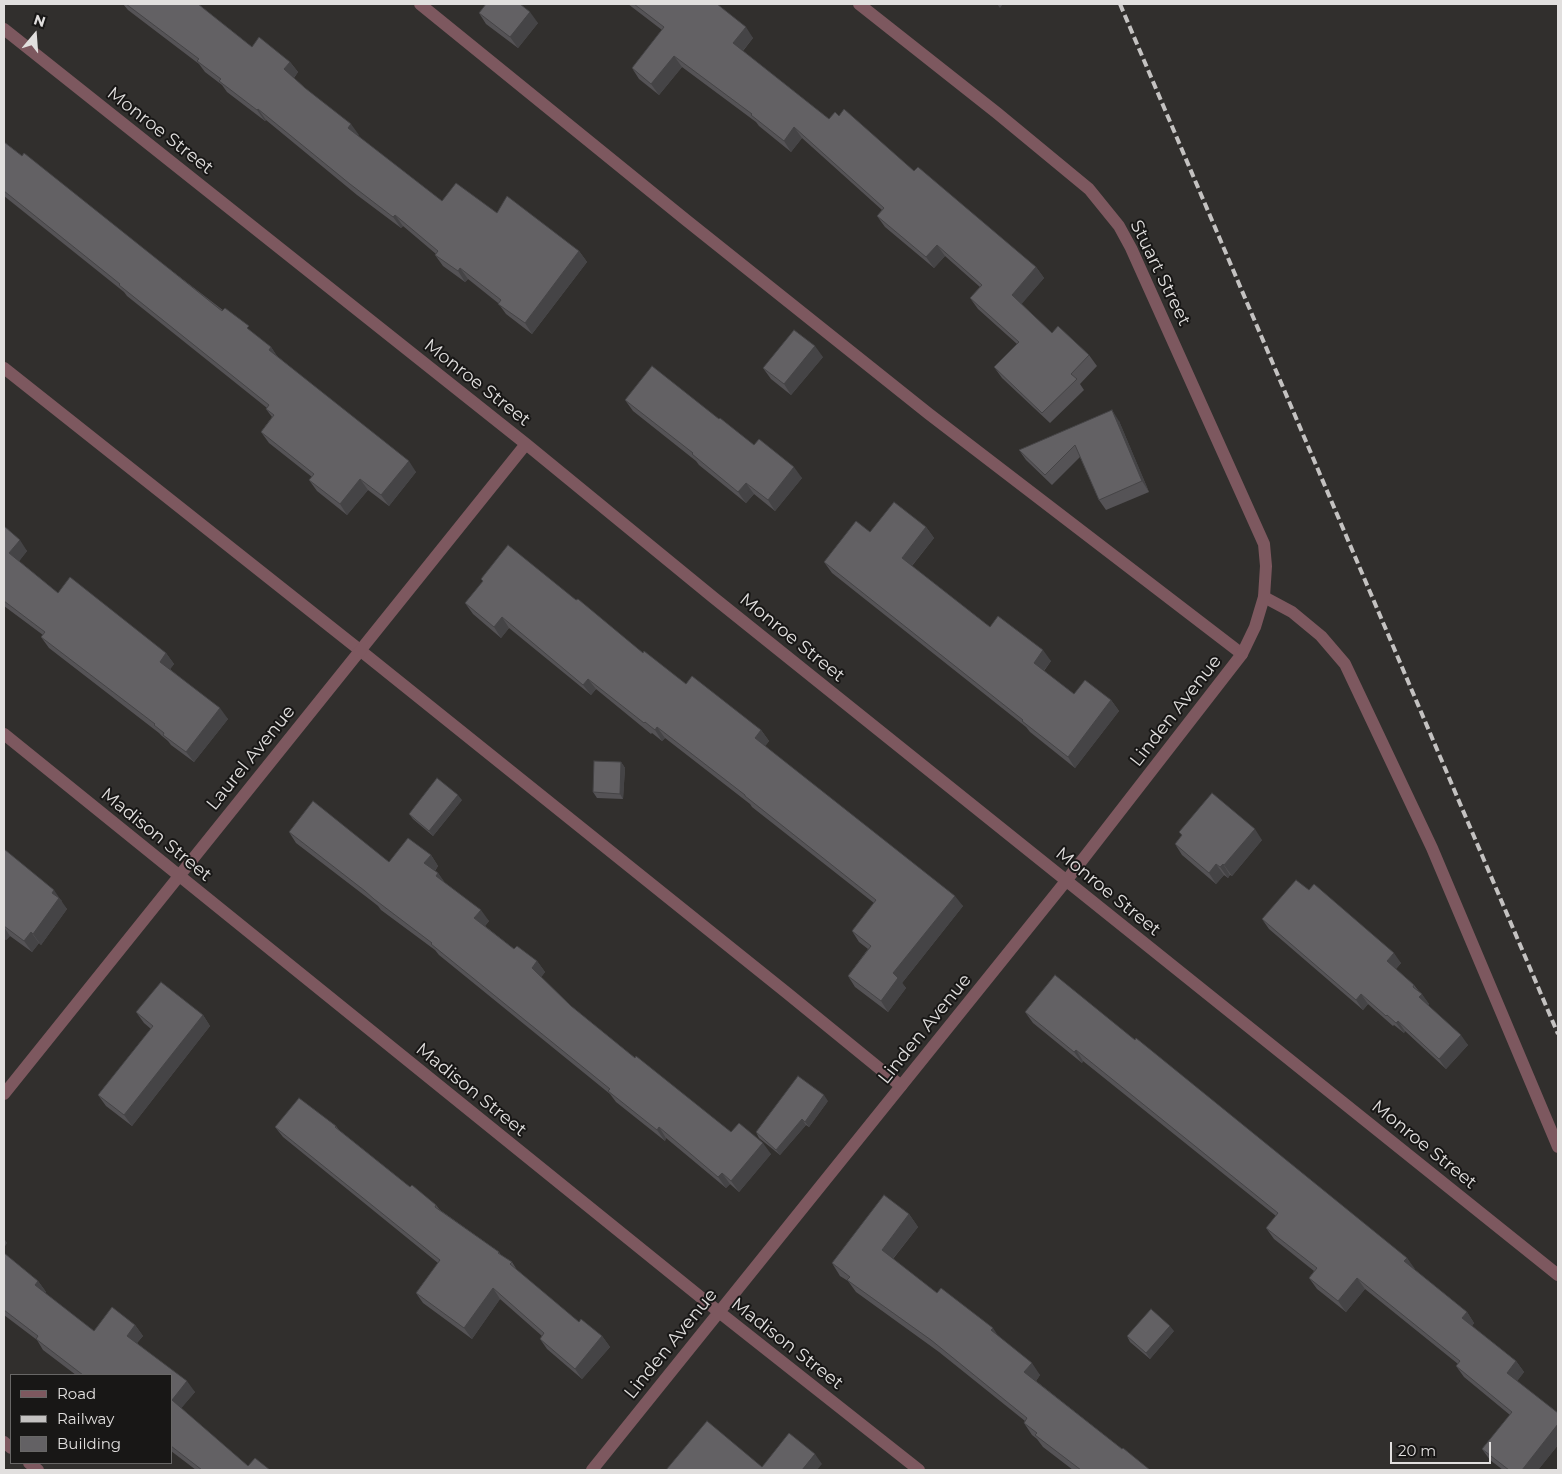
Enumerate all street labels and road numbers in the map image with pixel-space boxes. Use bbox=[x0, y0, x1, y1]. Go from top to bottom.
street label: Monroe Street bbox=[103, 83, 217, 179]
street label: Stuart Street bbox=[1125, 217, 1195, 329]
street label: Monroe Street bbox=[420, 335, 534, 431]
street label: Monroe Street bbox=[735, 589, 849, 687]
street label: Linden Avenue bbox=[1126, 651, 1226, 771]
street label: Laurel Avenue bbox=[202, 701, 300, 815]
street label: Madison Street bbox=[96, 784, 216, 886]
street label: Monroe Street bbox=[1051, 843, 1165, 941]
street label: Linden Avenue bbox=[874, 970, 976, 1088]
street label: Madison Street bbox=[411, 1039, 531, 1141]
street label: Monroe Street bbox=[1367, 1096, 1481, 1194]
street label: Linden Avenue bbox=[620, 1285, 722, 1403]
street label: Madison Street bbox=[727, 1294, 847, 1394]

